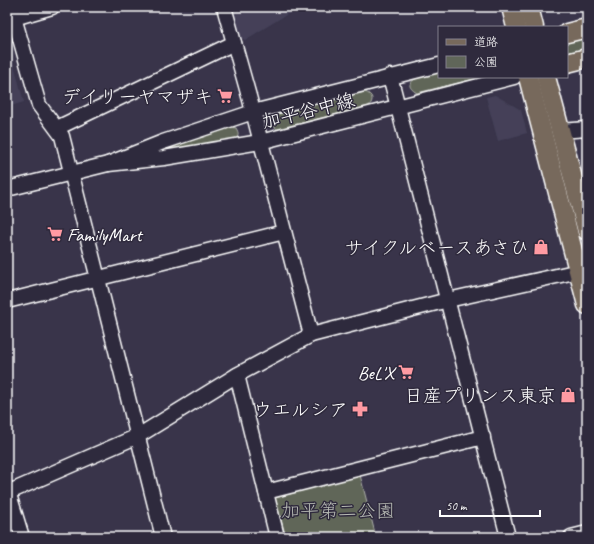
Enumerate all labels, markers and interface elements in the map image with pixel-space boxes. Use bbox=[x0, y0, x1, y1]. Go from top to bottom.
legend bbox=[438, 26, 568, 78]
text: 道路 bbox=[474, 34, 498, 50]
text: 公園 bbox=[474, 54, 498, 70]
place label: デイリーヤマザキ bbox=[62, 85, 213, 109]
supermarket icon: デイリーヤマザキ bbox=[216, 87, 234, 105]
street label: 加平谷中線 bbox=[259, 88, 357, 134]
place label: FamilyMart bbox=[67, 223, 144, 247]
supermarket icon: FamilyMart bbox=[46, 225, 64, 243]
place label: サイクルベースあさひ bbox=[344, 236, 529, 260]
shop icon: サイクルベースあさひ bbox=[532, 238, 550, 256]
place label: BeL'X bbox=[358, 361, 397, 385]
supermarket icon: BeL'X bbox=[397, 363, 415, 381]
place label: 日産プリンス東京 bbox=[404, 384, 556, 408]
shop icon: 日産プリンス東京 bbox=[559, 386, 577, 404]
place label: ウエルシア bbox=[253, 398, 348, 422]
pharmacy icon: ウエルシア bbox=[351, 400, 369, 418]
scale bar bbox=[440, 492, 540, 518]
text: 50 m bbox=[446, 498, 468, 514]
park label: 加平第二公園 bbox=[281, 499, 395, 523]

